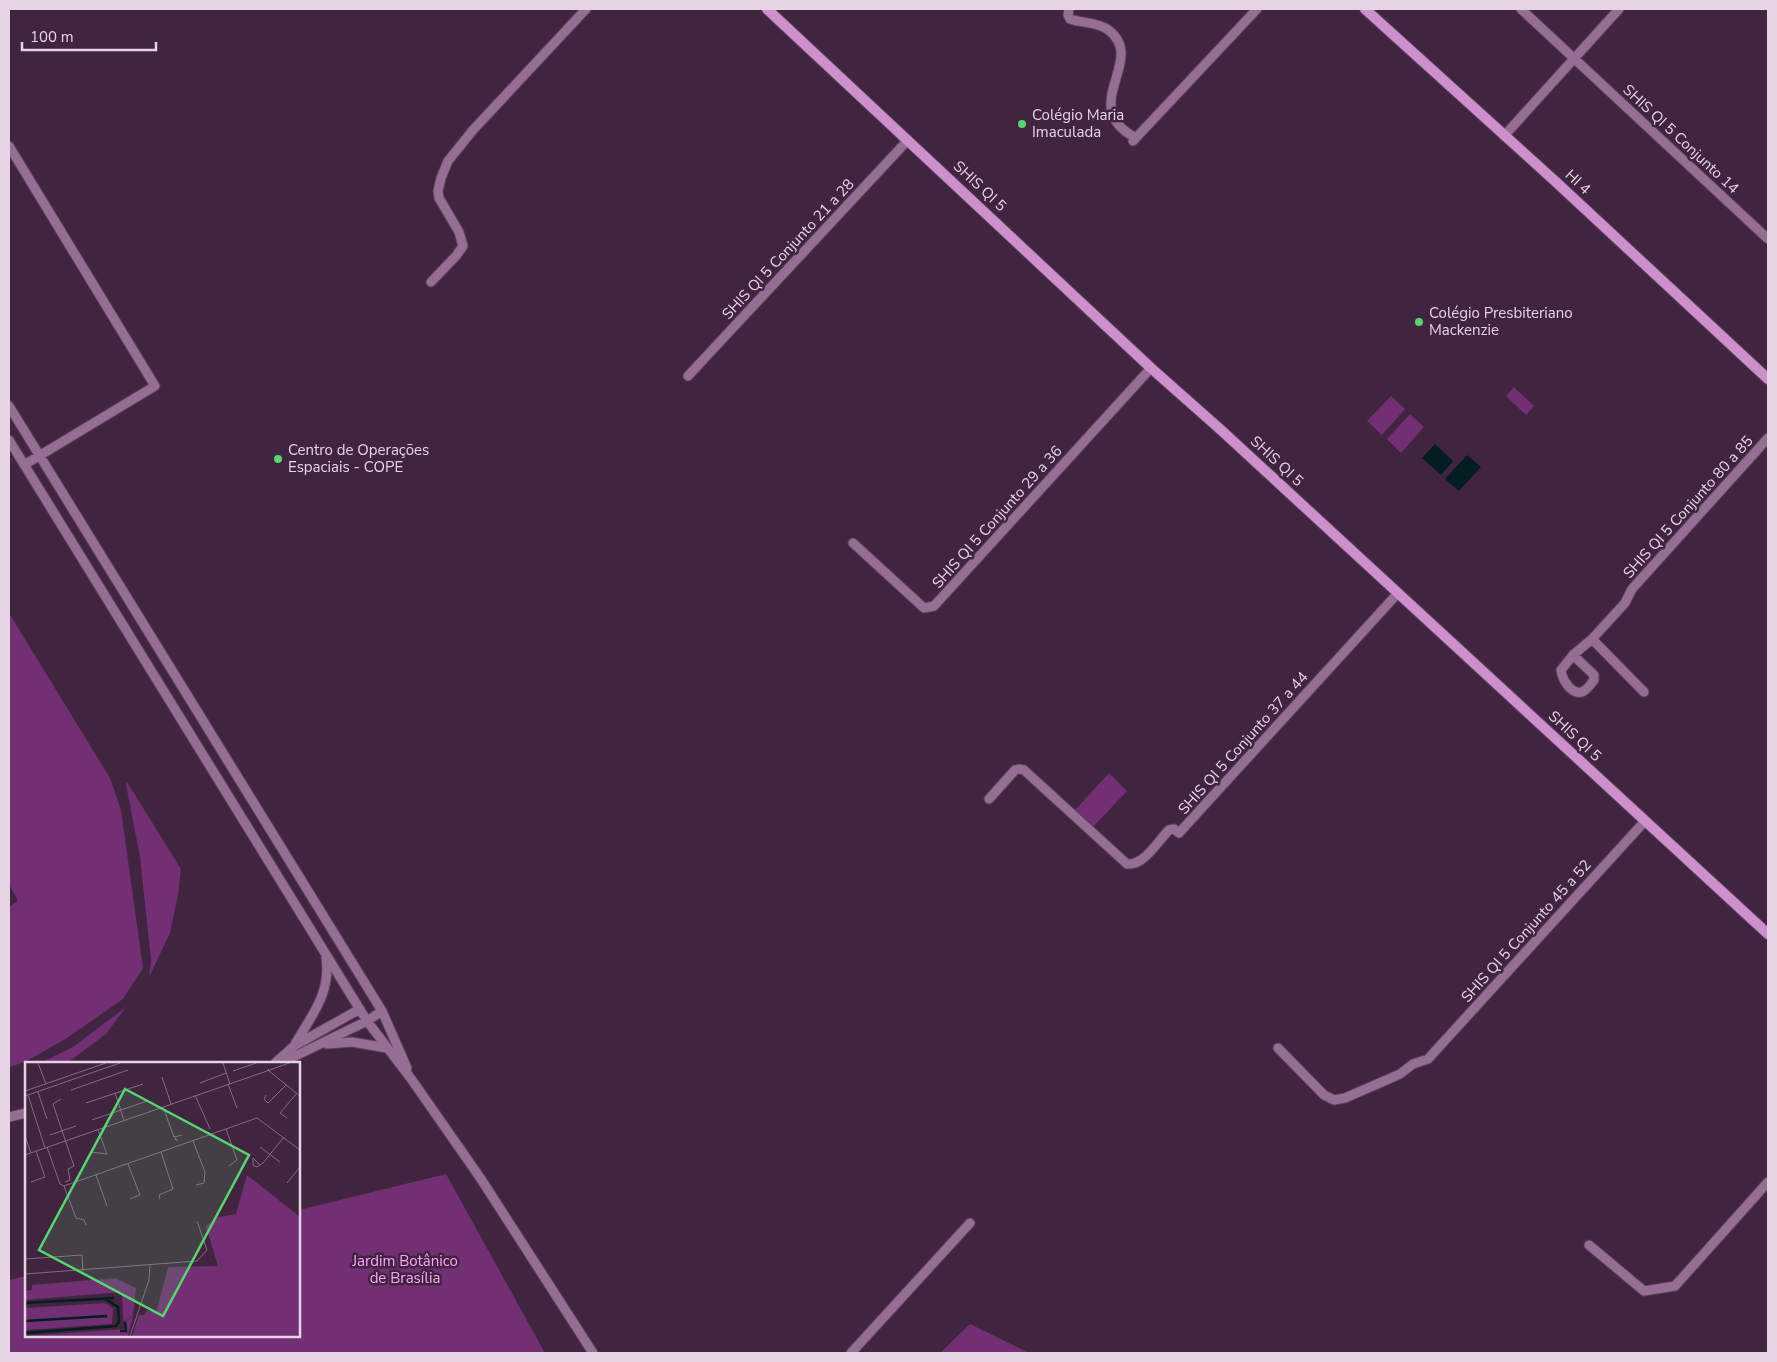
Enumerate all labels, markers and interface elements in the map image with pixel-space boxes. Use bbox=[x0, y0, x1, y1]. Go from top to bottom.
scale bar bbox=[22, 20, 156, 52]
text: 100 m bbox=[30, 27, 74, 47]
street label: SHIS QI 5 Conjunto 14 bbox=[1619, 80, 1743, 198]
place label: Colégio Maria Imaculada bbox=[1032, 105, 1124, 142]
marker: Colégio Maria Imaculada bbox=[1016, 118, 1028, 130]
street label: SHIS QI 5 bbox=[949, 156, 1011, 216]
street label: HI 4 bbox=[1561, 165, 1595, 199]
street label: SHIS QI 5 Conjunto 21 a 28 bbox=[717, 174, 859, 324]
place label: Colégio Presbiteriano Mackenzie bbox=[1429, 303, 1573, 340]
marker: Colégio Presbiteriano Mackenzie bbox=[1413, 316, 1425, 328]
street label: SHIS QI 5 bbox=[1246, 431, 1308, 491]
street label: SHIS QI 5 Conjunto 80 a 85 bbox=[1618, 431, 1758, 583]
place label: Centro de Operações Espaciais - COPE bbox=[288, 440, 429, 477]
street label: SHIS QI 5 Conjunto 29 a 36 bbox=[927, 441, 1067, 593]
marker: Centro de Operações Espaciais - COPE bbox=[272, 453, 284, 465]
street label: SHIS QI 5 Conjunto 37 a 44 bbox=[1173, 667, 1313, 819]
street label: SHIS QI 5 bbox=[1544, 706, 1606, 766]
street label: SHIS QI 5 Conjunto 45 a 52 bbox=[1456, 855, 1596, 1007]
inset map bbox=[25, 1062, 300, 1337]
park label: Jardim Botânico de Brasília bbox=[351, 1251, 458, 1288]

